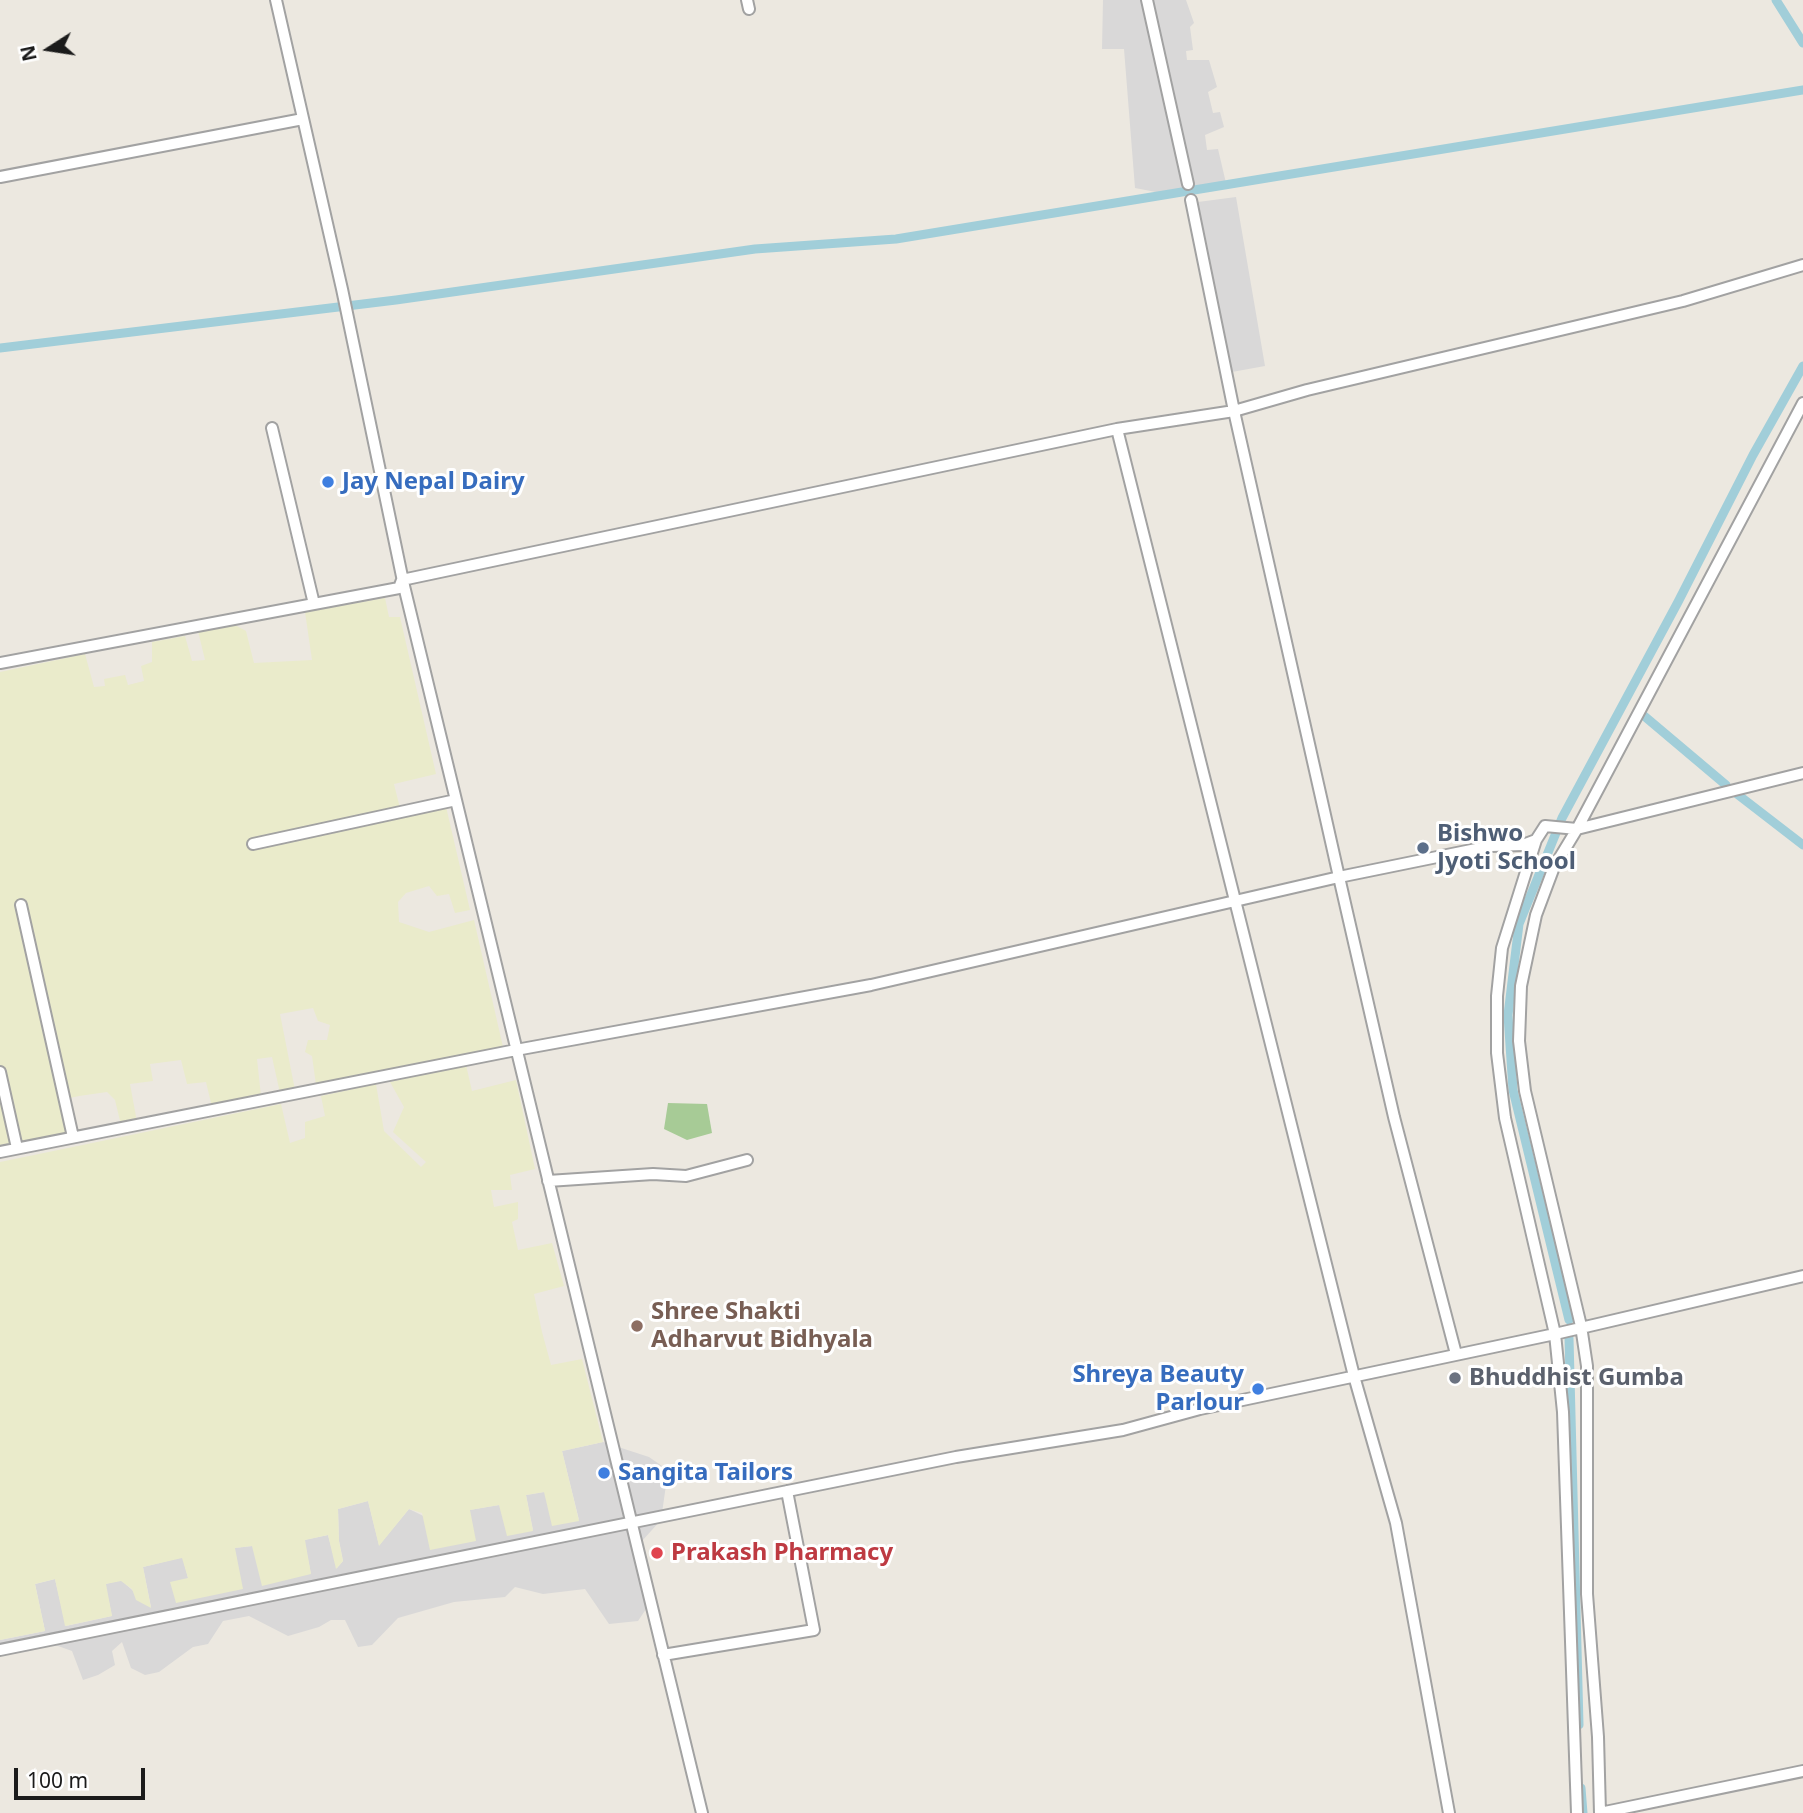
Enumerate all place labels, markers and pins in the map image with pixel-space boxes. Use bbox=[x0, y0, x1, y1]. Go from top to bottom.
place label: Jay Nepal Dairy bbox=[342, 468, 525, 496]
marker: Jay Nepal Dairy bbox=[320, 474, 336, 490]
place label: Bishwo Jyoti School bbox=[1437, 820, 1576, 876]
marker: Bishwo Jyoti School bbox=[1415, 840, 1431, 856]
place label: Shree Shakti Adharvut Bidhyala bbox=[651, 1298, 873, 1354]
marker: Shree Shakti Adharvut Bidhyala bbox=[629, 1318, 645, 1334]
place label: Shreya Beauty Parlour bbox=[1072, 1361, 1244, 1417]
place label: Bhuddhist Gumba bbox=[1469, 1364, 1684, 1392]
marker: Bhuddhist Gumba bbox=[1447, 1370, 1463, 1386]
marker: Shreya Beauty Parlour bbox=[1250, 1381, 1266, 1397]
place label: Sangita Tailors bbox=[618, 1459, 793, 1487]
marker: Sangita Tailors bbox=[596, 1465, 612, 1481]
place label: Prakash Pharmacy bbox=[671, 1539, 893, 1567]
marker: Prakash Pharmacy bbox=[649, 1545, 665, 1561]

